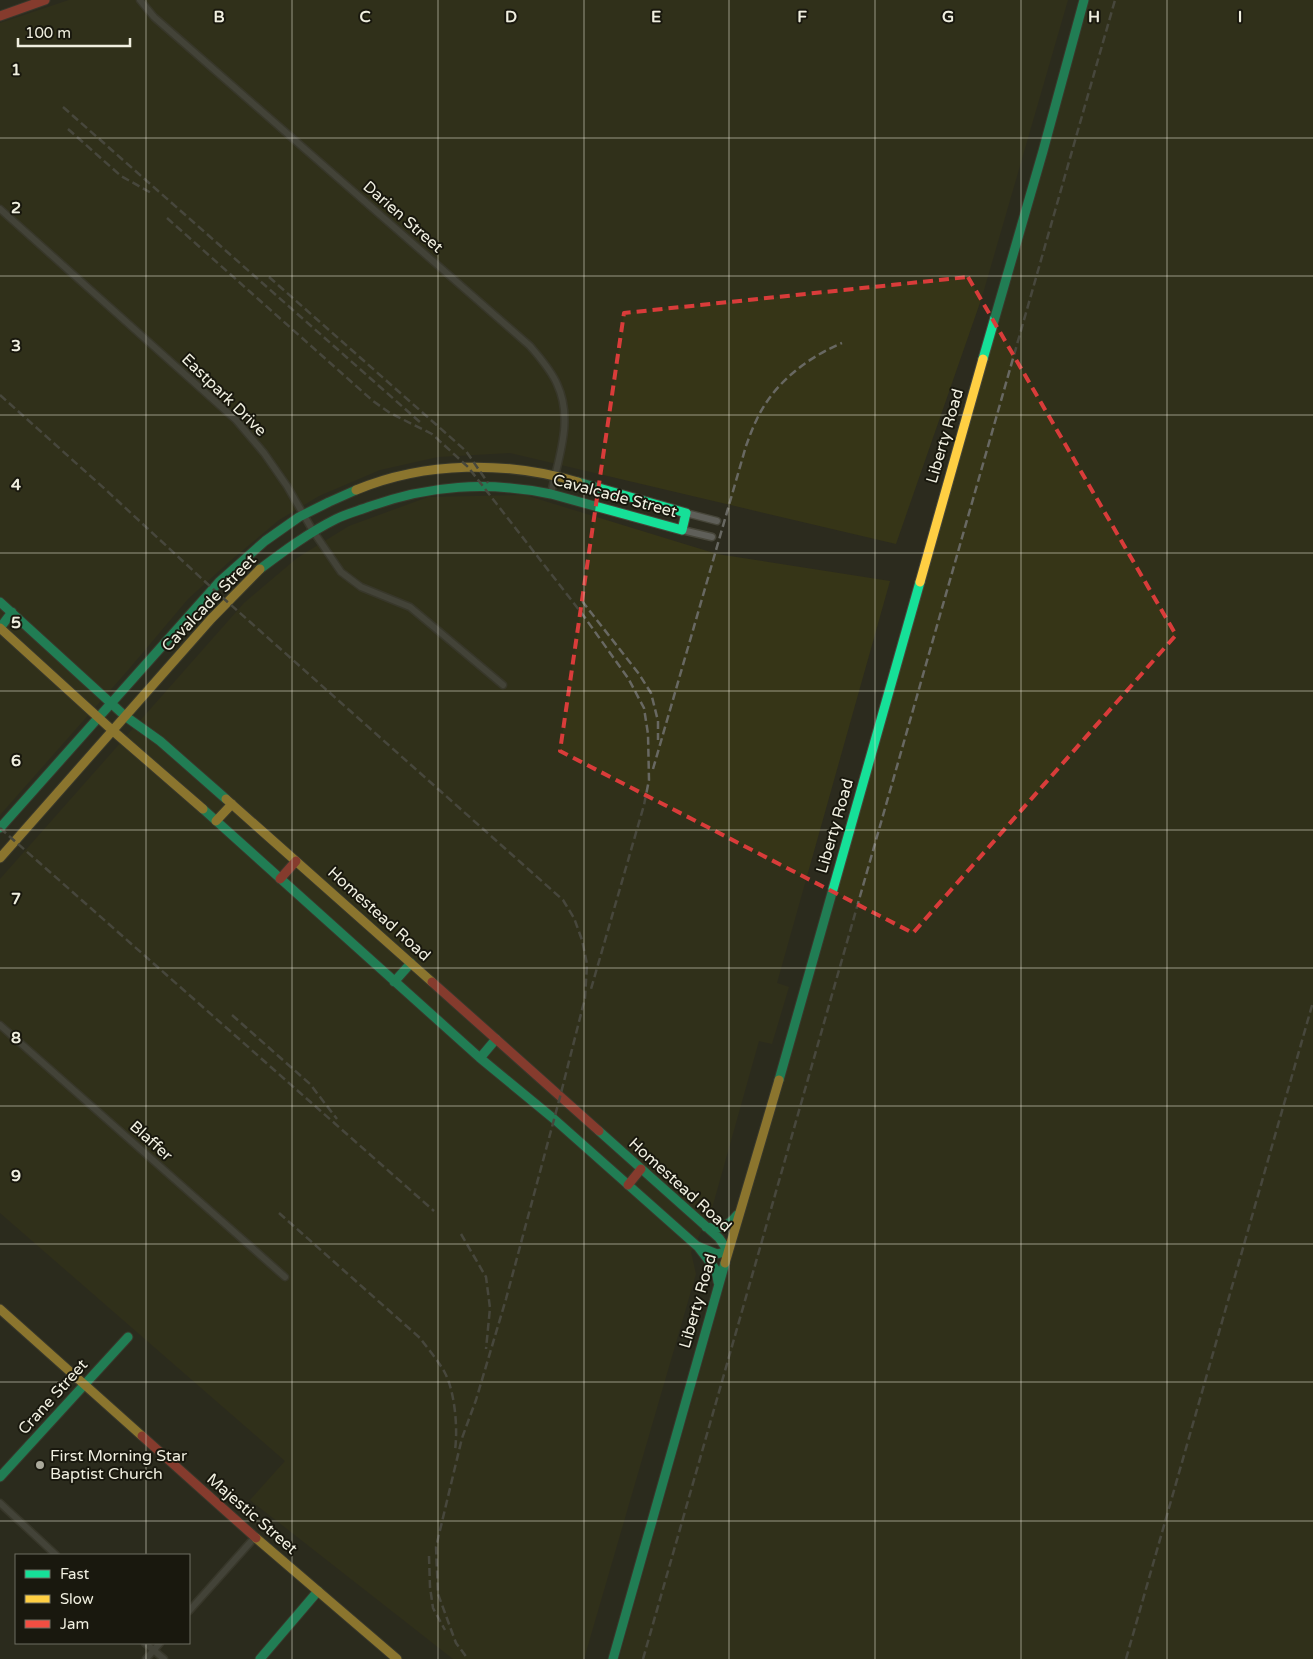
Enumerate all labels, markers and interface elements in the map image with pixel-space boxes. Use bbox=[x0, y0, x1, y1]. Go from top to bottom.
text: B bbox=[213, 7, 225, 27]
text: C bbox=[359, 7, 371, 27]
text: D bbox=[505, 7, 517, 27]
text: E bbox=[651, 7, 661, 27]
text: F bbox=[797, 7, 807, 27]
text: G bbox=[942, 7, 954, 27]
text: H bbox=[1088, 7, 1100, 27]
text: I bbox=[1238, 7, 1242, 27]
scale bar bbox=[18, 15, 130, 47]
text: 100 m bbox=[25, 24, 71, 42]
text: 1 bbox=[11, 60, 21, 80]
street label: Darien Street bbox=[359, 177, 447, 257]
text: 2 bbox=[11, 198, 21, 218]
text: 3 bbox=[11, 336, 21, 356]
street label: Eastpark Drive bbox=[177, 349, 271, 441]
street label: Liberty Road bbox=[922, 386, 968, 486]
street label: Cavalcade Street bbox=[551, 470, 679, 522]
text: 4 bbox=[11, 475, 21, 495]
street label: Cavalcade Street bbox=[157, 550, 261, 656]
text: 5 bbox=[11, 613, 21, 633]
text: 6 bbox=[11, 751, 21, 771]
street label: Liberty Road bbox=[812, 776, 858, 876]
street label: Homestead Road bbox=[323, 863, 435, 965]
text: 7 bbox=[11, 889, 21, 909]
text: 8 bbox=[11, 1028, 21, 1048]
street label: Blaffer bbox=[125, 1117, 177, 1166]
street label: Homestead Road bbox=[624, 1134, 736, 1236]
text: 9 bbox=[11, 1166, 21, 1186]
street label: Liberty Road bbox=[675, 1251, 721, 1351]
street label: Crane Street bbox=[14, 1355, 92, 1439]
place label: First Morning Star Baptist Church bbox=[50, 1446, 188, 1484]
marker: First Morning Star Baptist Church bbox=[34, 1459, 46, 1471]
street label: Majestic Street bbox=[203, 1469, 301, 1559]
legend bbox=[15, 1554, 190, 1644]
text: Fast bbox=[60, 1565, 90, 1583]
text: Slow bbox=[60, 1590, 94, 1608]
text: Jam bbox=[60, 1615, 89, 1633]

